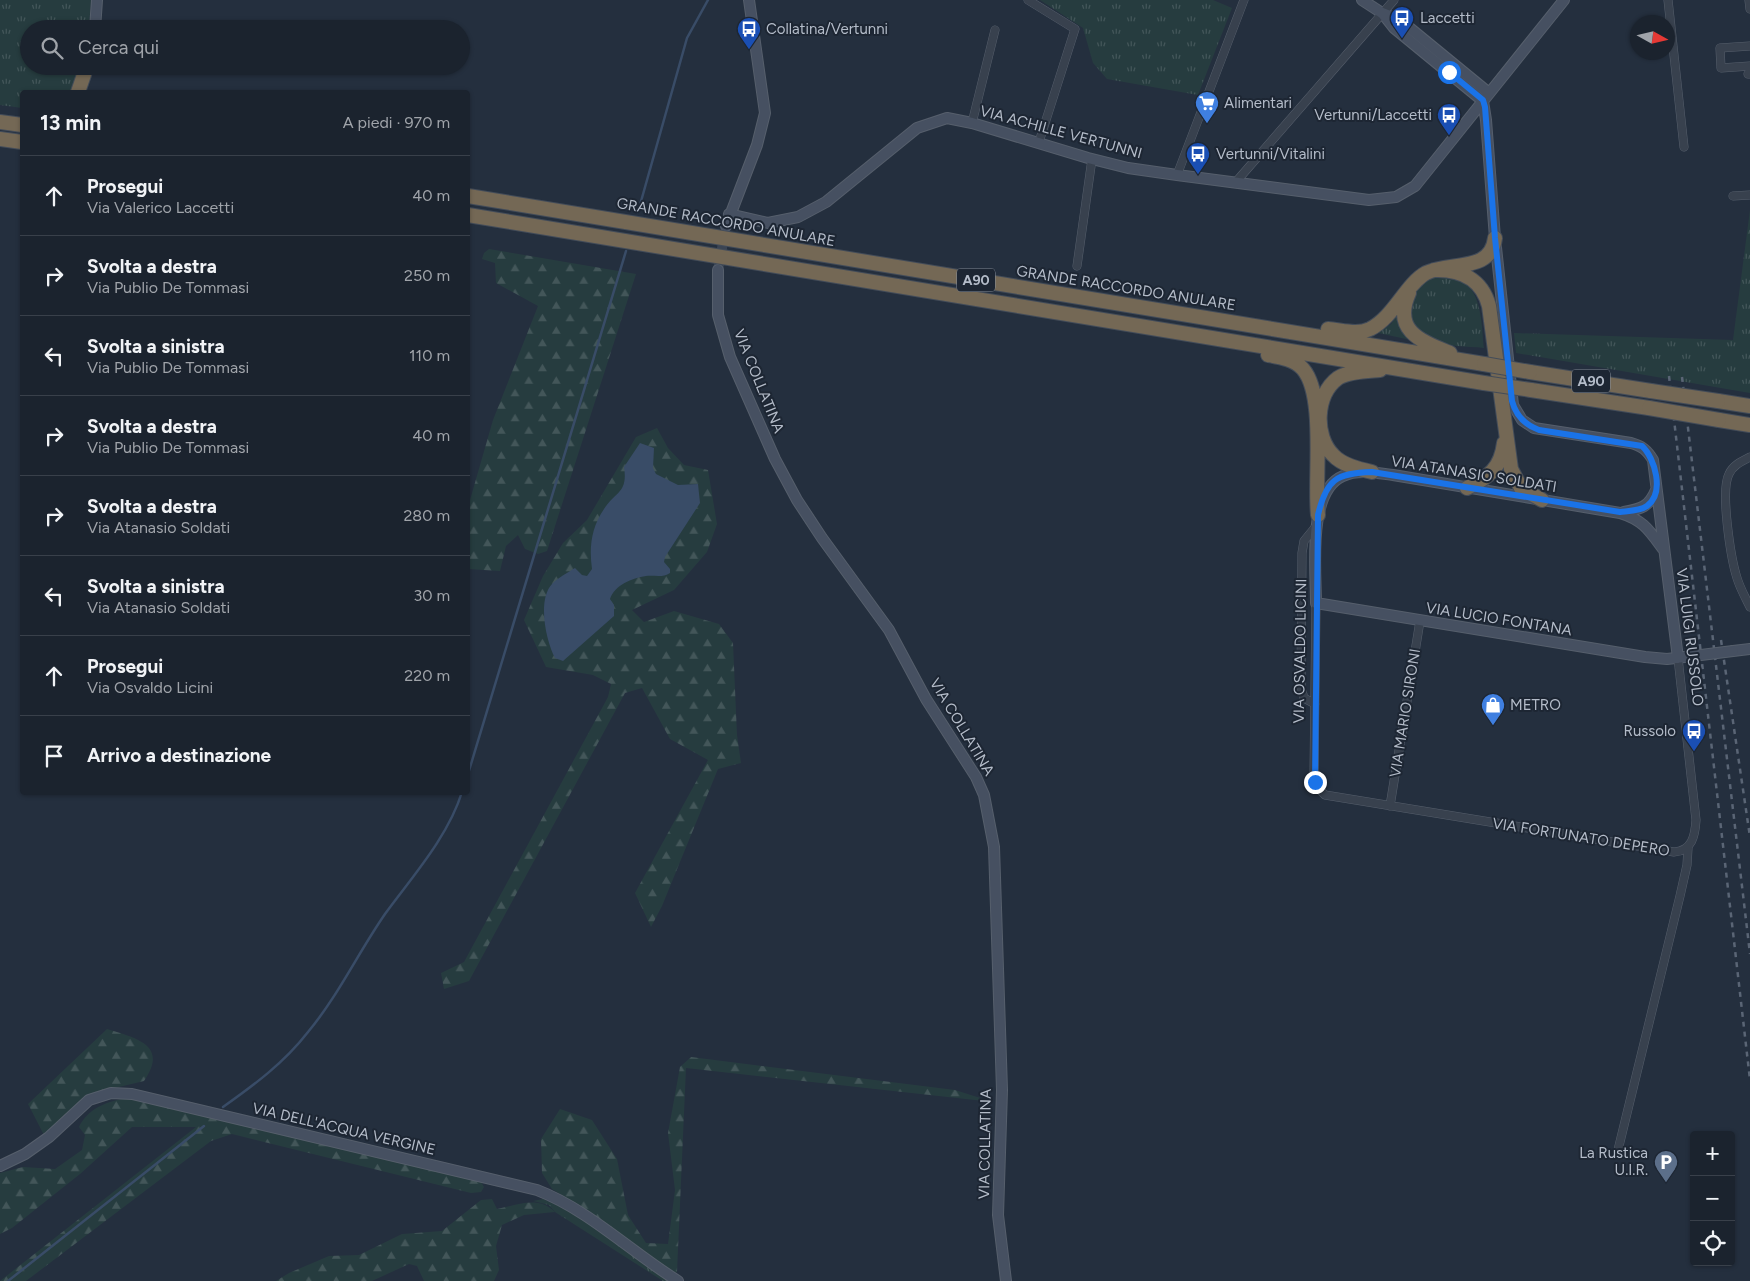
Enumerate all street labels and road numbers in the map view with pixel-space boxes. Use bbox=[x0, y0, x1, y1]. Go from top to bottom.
street label: VIA ACHILLE VERTUNNI bbox=[978, 102, 1144, 162]
street label: GRANDE RACCORDO ANULARE bbox=[615, 194, 837, 250]
street label: GRANDE RACCORDO ANULARE bbox=[1015, 262, 1237, 314]
road number: A90 bbox=[957, 268, 995, 292]
street label: VIA COLLATINA bbox=[730, 326, 788, 436]
road number: A90 bbox=[1572, 370, 1610, 392]
street label: VIA ATANASIO SOLDATI bbox=[1390, 452, 1558, 496]
street label: VIA LUIGI RUSSOLO bbox=[1673, 567, 1707, 707]
street label: VIA OSVALDO LICINI bbox=[1290, 578, 1310, 724]
street label: VIA LUCIO FONTANA bbox=[1425, 599, 1573, 639]
street label: VIA MARIO SIRONI bbox=[1386, 647, 1424, 779]
street label: VIA COLLATINA bbox=[926, 675, 998, 779]
street label: VIA FORTUNATO DEPERO bbox=[1491, 814, 1671, 860]
street label: VIA COLLATINA bbox=[975, 1089, 995, 1199]
street label: VIA DELL'ACQUA VERGINE bbox=[251, 1099, 437, 1159]

